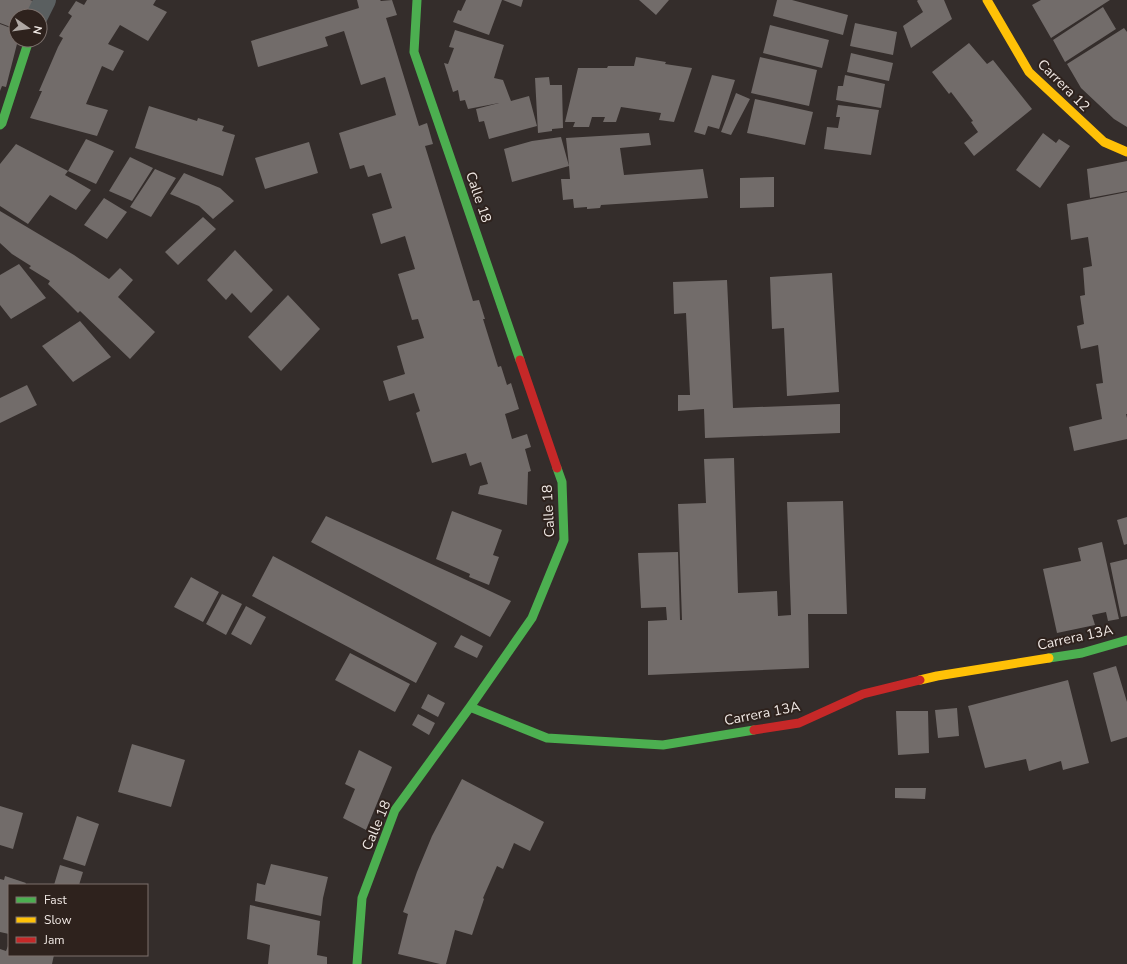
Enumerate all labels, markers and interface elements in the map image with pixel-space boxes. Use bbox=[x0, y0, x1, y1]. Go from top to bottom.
north arrow bbox=[8, 8, 48, 48]
text: N bbox=[29, 24, 45, 36]
street label: Carrera 12 bbox=[1033, 55, 1094, 116]
street label: Calle 18 bbox=[461, 169, 496, 225]
street label: Calle 18 bbox=[538, 484, 559, 538]
street label: Carrera 13A bbox=[1035, 620, 1115, 655]
street label: Carrera 13A bbox=[723, 697, 802, 730]
street label: Calle 18 bbox=[357, 797, 395, 853]
legend bbox=[8, 884, 148, 956]
text: Fast bbox=[44, 892, 67, 908]
text: Slow bbox=[44, 912, 72, 928]
text: Jam bbox=[43, 932, 65, 948]

